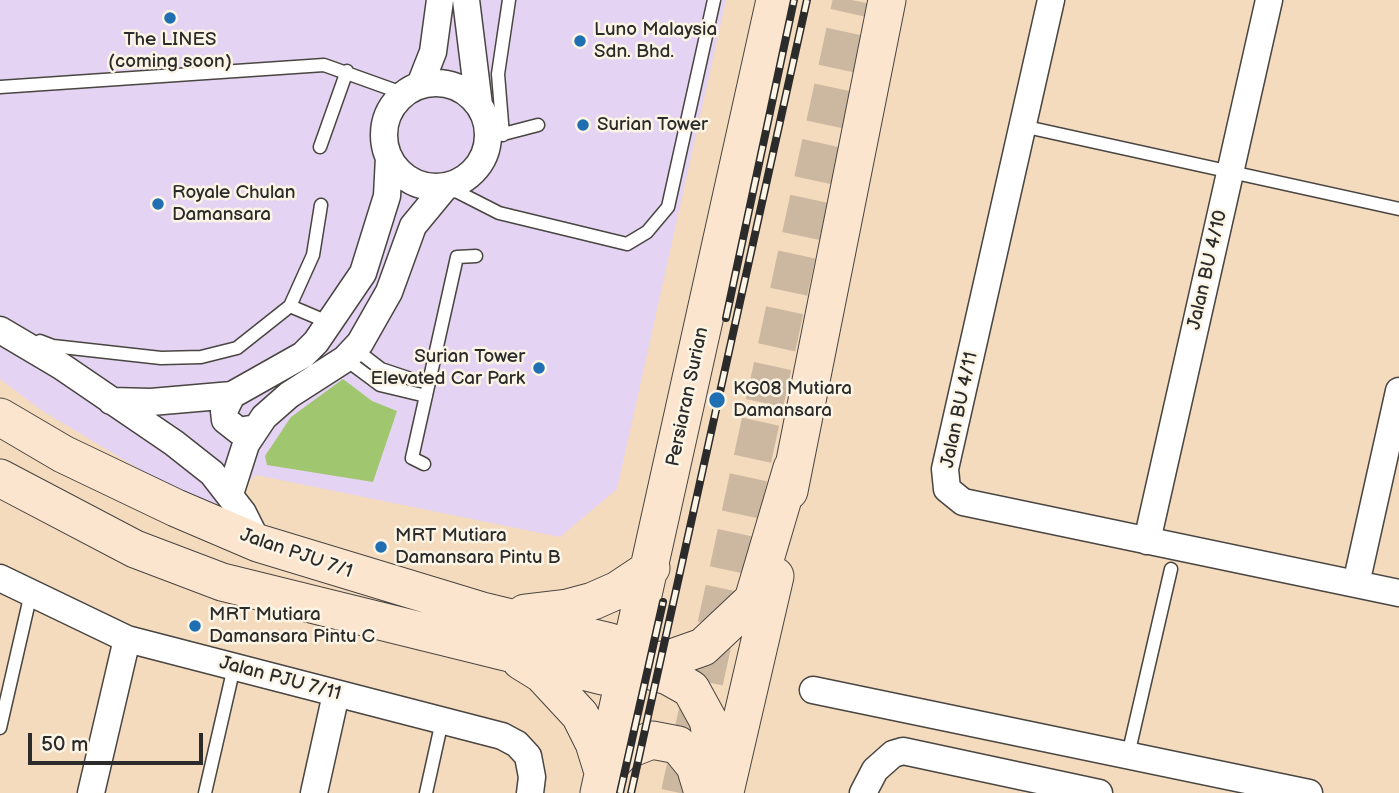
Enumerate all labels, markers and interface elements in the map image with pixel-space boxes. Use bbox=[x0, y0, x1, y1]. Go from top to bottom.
marker: The LINES (coming soon) bbox=[162, 10, 178, 26]
place label: Luno Malaysia Sdn. Bhd. bbox=[594, 19, 717, 63]
place label: The LINES (coming soon) bbox=[108, 29, 232, 73]
marker: Luno Malaysia Sdn. Bhd. bbox=[572, 33, 588, 49]
place label: Surian Tower bbox=[597, 114, 708, 136]
marker: Surian Tower bbox=[575, 117, 591, 133]
place label: Royale Chulan Damansara bbox=[172, 182, 295, 226]
marker: Royale Chulan Damansara bbox=[150, 196, 166, 212]
street label: Jalan BU 4/10 bbox=[1183, 208, 1233, 332]
street label: Persiaran Surian bbox=[662, 325, 714, 469]
place label: Surian Tower Elevated Car Park bbox=[371, 346, 525, 390]
street label: Jalan BU 4/11 bbox=[937, 350, 983, 470]
marker: Surian Tower Elevated Car Park bbox=[531, 360, 547, 376]
place label: KG08 Mutiara Damansara bbox=[733, 378, 852, 422]
marker: KG08 Mutiara Damansara bbox=[707, 390, 727, 410]
street label: Jalan PJU 7/1 bbox=[237, 524, 355, 584]
place label: MRT Mutiara Damansara Pintu B bbox=[395, 525, 561, 569]
marker: MRT Mutiara Damansara Pintu B bbox=[373, 539, 389, 555]
place label: MRT Mutiara Damansara Pintu C bbox=[209, 604, 375, 648]
marker: MRT Mutiara Damansara Pintu C bbox=[187, 618, 203, 634]
street label: Jalan PJU 7/11 bbox=[217, 652, 343, 706]
scale bar bbox=[32, 720, 206, 764]
text: 50 m bbox=[41, 732, 88, 757]

